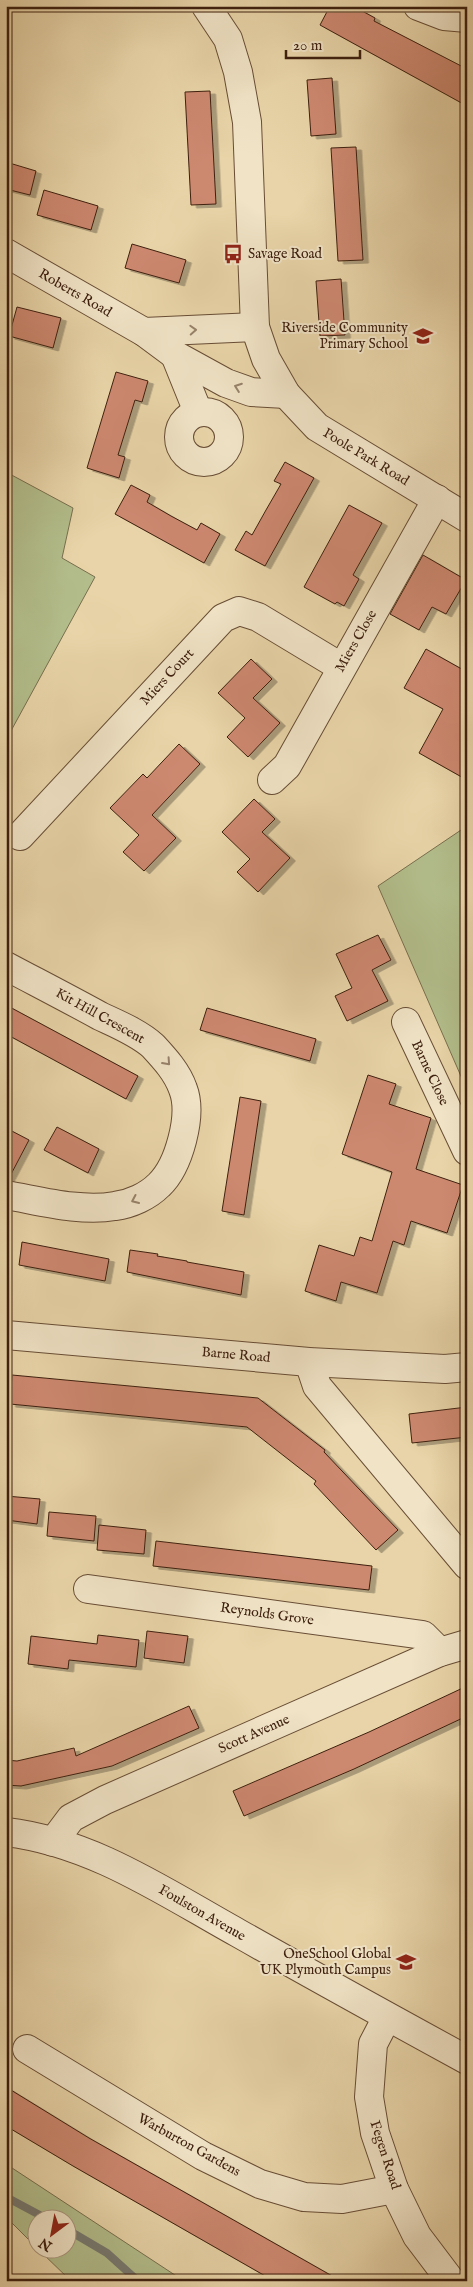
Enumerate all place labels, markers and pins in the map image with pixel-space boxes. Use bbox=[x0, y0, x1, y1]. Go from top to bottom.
bus stop icon: Savage Road bbox=[222, 243, 244, 265]
place label: Savage Road bbox=[248, 245, 323, 263]
place label: Riverside Community Primary School bbox=[281, 319, 408, 353]
school or university icon: Riverside Community Primary School bbox=[412, 325, 434, 347]
place label: OneSchool Global UK Plymouth Campus bbox=[260, 1945, 391, 1979]
school or university icon: OneSchool Global UK Plymouth Campus bbox=[395, 1951, 417, 1973]

